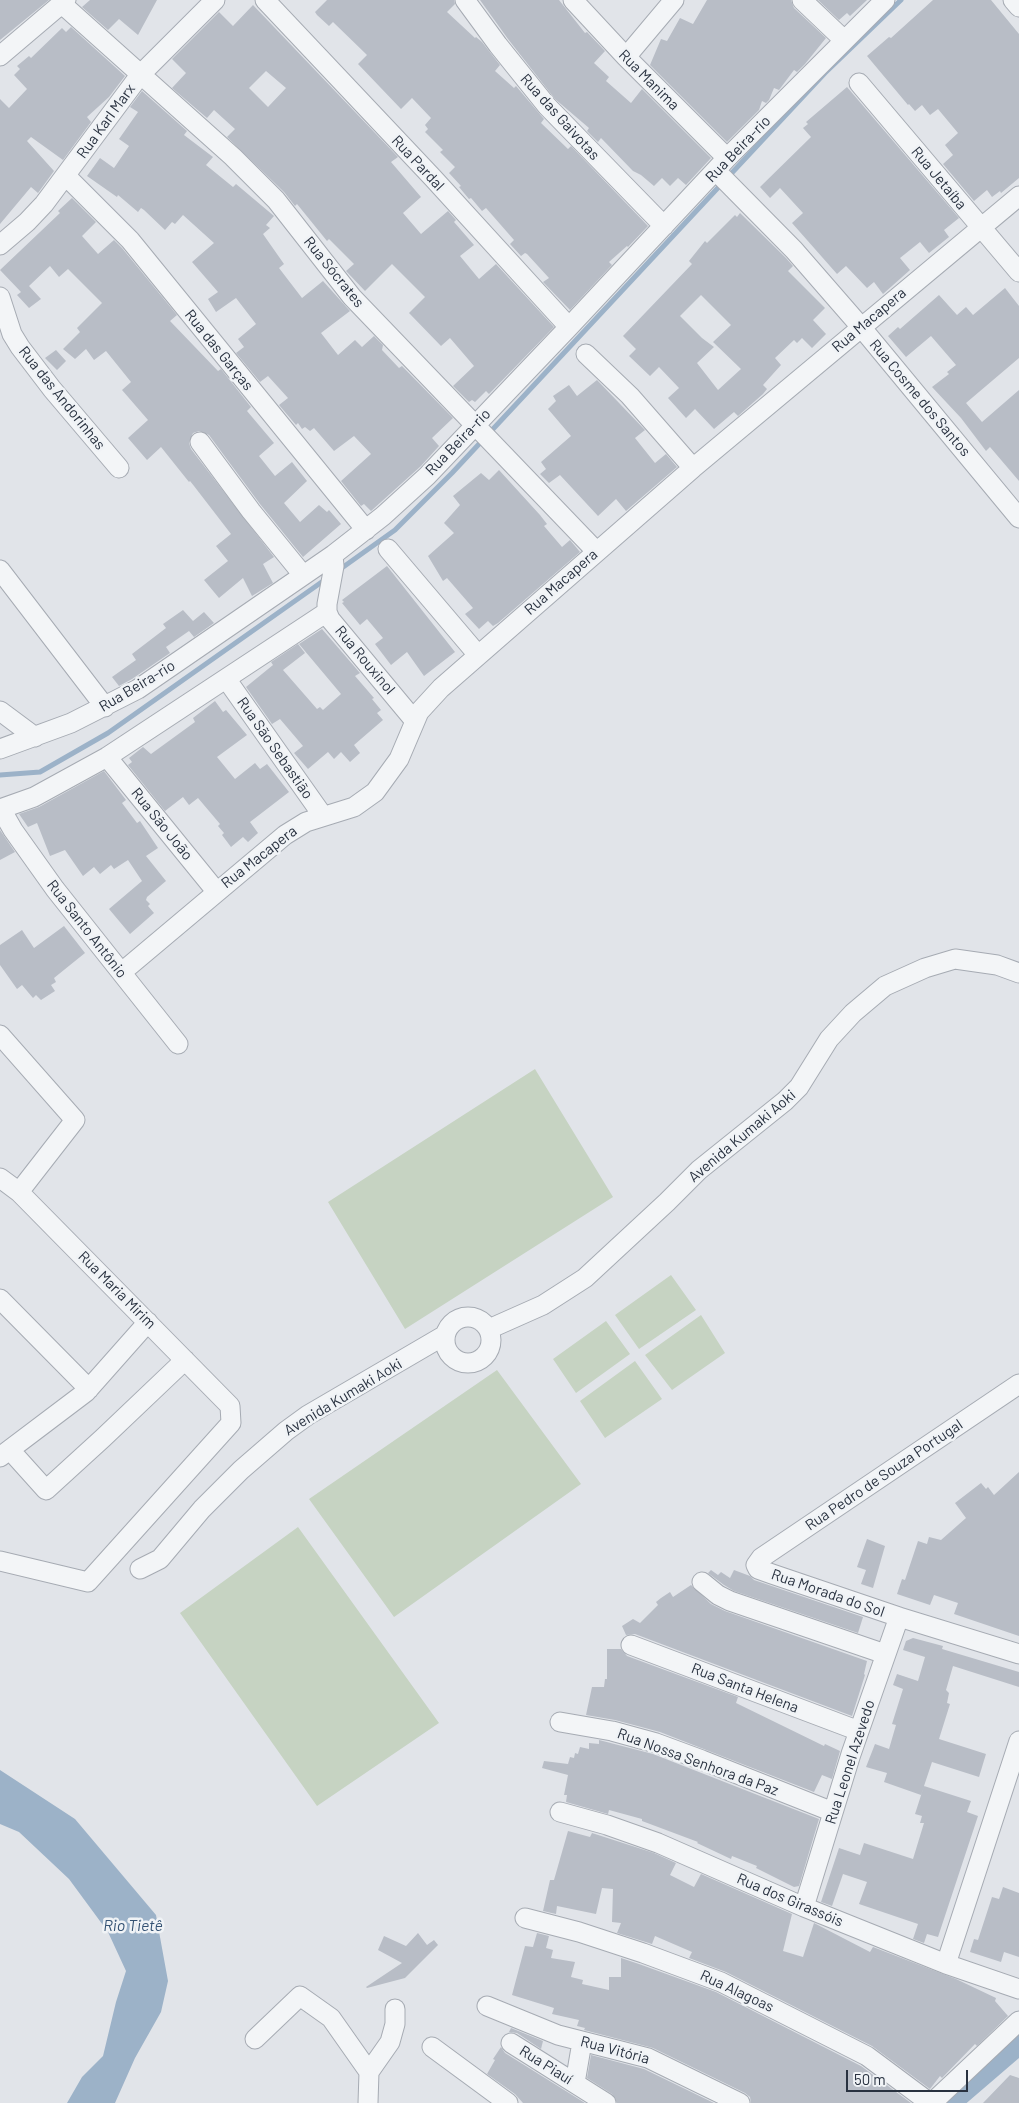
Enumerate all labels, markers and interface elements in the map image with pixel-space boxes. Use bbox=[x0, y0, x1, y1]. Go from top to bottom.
street label: Rua Manima bbox=[615, 46, 683, 114]
street label: Rua das Gaivotas bbox=[517, 70, 603, 164]
street label: Rua Karl Marx bbox=[73, 80, 139, 162]
street label: Rua Beira-rio bbox=[702, 112, 774, 186]
street label: Rua Pardal bbox=[388, 132, 448, 194]
street label: Rua Jetaíba bbox=[907, 143, 971, 213]
street label: Rua Sócrates bbox=[300, 233, 368, 311]
street label: Rua Macapera bbox=[828, 284, 910, 356]
street label: Rua das Garças bbox=[181, 306, 257, 394]
street label: Rua Cosme dos Santos bbox=[866, 336, 974, 460]
street label: Rua das Andorinhas bbox=[15, 343, 109, 453]
street label: Rua Beira-rio bbox=[422, 405, 494, 479]
street label: Rua Macapera bbox=[521, 545, 601, 619]
street label: Rua Rouxinol bbox=[331, 622, 399, 698]
street label: Rua Beira-rio bbox=[96, 656, 178, 716]
street label: Rua São Sebastião bbox=[233, 694, 317, 802]
street label: Rua São João bbox=[127, 784, 197, 864]
street label: Rua Macapera bbox=[218, 822, 300, 892]
street label: Rua Santo Antônio bbox=[43, 876, 131, 982]
street label: Avenida Kumaki Aoki bbox=[685, 1086, 799, 1186]
street label: Rua Maria Mirim bbox=[74, 1247, 160, 1333]
street label: Avenida Kumaki Aoki bbox=[281, 1355, 405, 1439]
street label: Rua Pedro de Souza Portugal bbox=[802, 1416, 966, 1534]
street label: Rua Morada do Sol bbox=[769, 1565, 887, 1621]
street label: Rua Santa Helena bbox=[689, 1659, 801, 1717]
street label: Rua Leonel Azevedo bbox=[821, 1697, 879, 1827]
street label: Rua Nossa Senhora da Paz bbox=[615, 1724, 781, 1800]
street label: Rua dos Girassóis bbox=[734, 1869, 846, 1931]
water label: Rio Tietê bbox=[103, 1916, 163, 1936]
street label: Rua Alagoas bbox=[697, 1966, 777, 2016]
street label: Rua Vitória bbox=[578, 2032, 652, 2068]
street label: Rua Piauí bbox=[516, 2042, 576, 2088]
scale bar bbox=[849, 2060, 972, 2092]
text: 50 m bbox=[854, 2070, 886, 2088]

